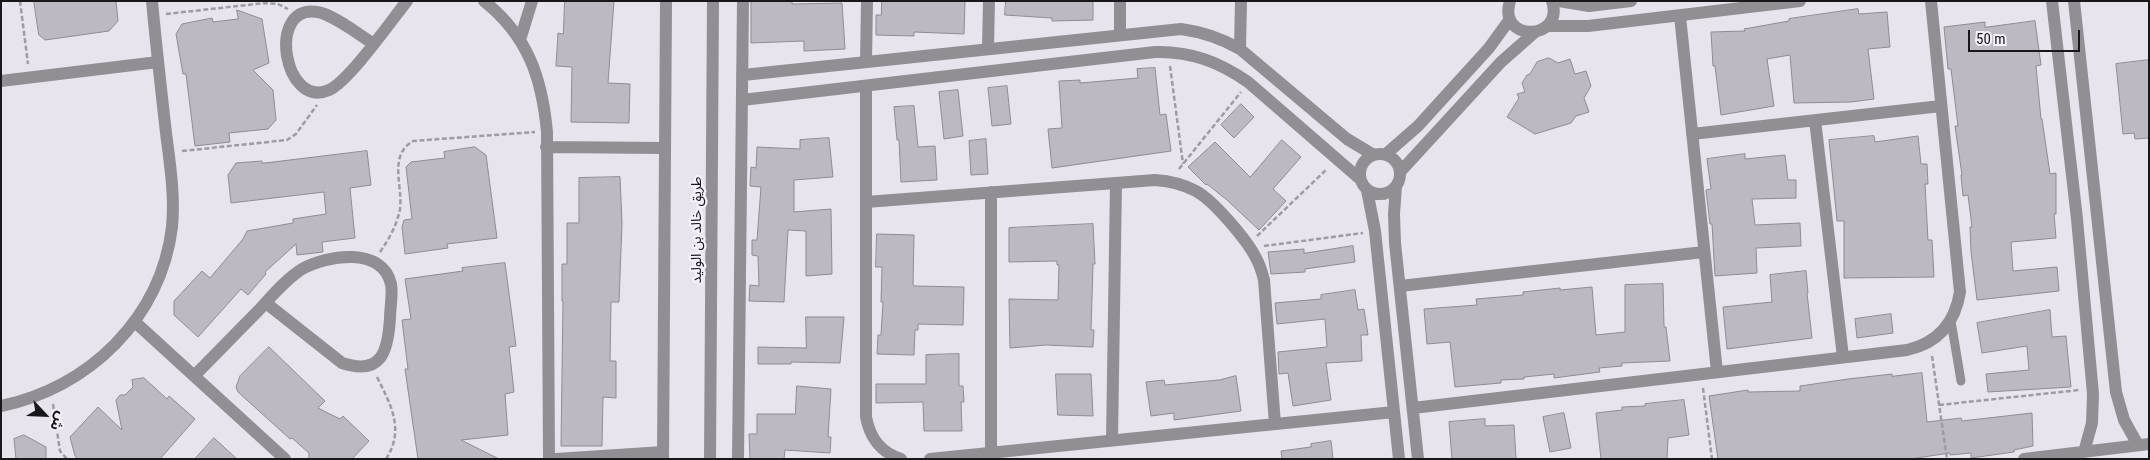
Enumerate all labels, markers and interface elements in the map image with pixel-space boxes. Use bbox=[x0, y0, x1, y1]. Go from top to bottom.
scale bar bbox=[1970, 20, 2082, 52]
text: 50 m bbox=[1976, 30, 2006, 48]
street label: طريق خالد بن الوليد bbox=[689, 176, 705, 284]
north arrow bbox=[20, 390, 70, 440]
text: ش bbox=[47, 409, 70, 433]

